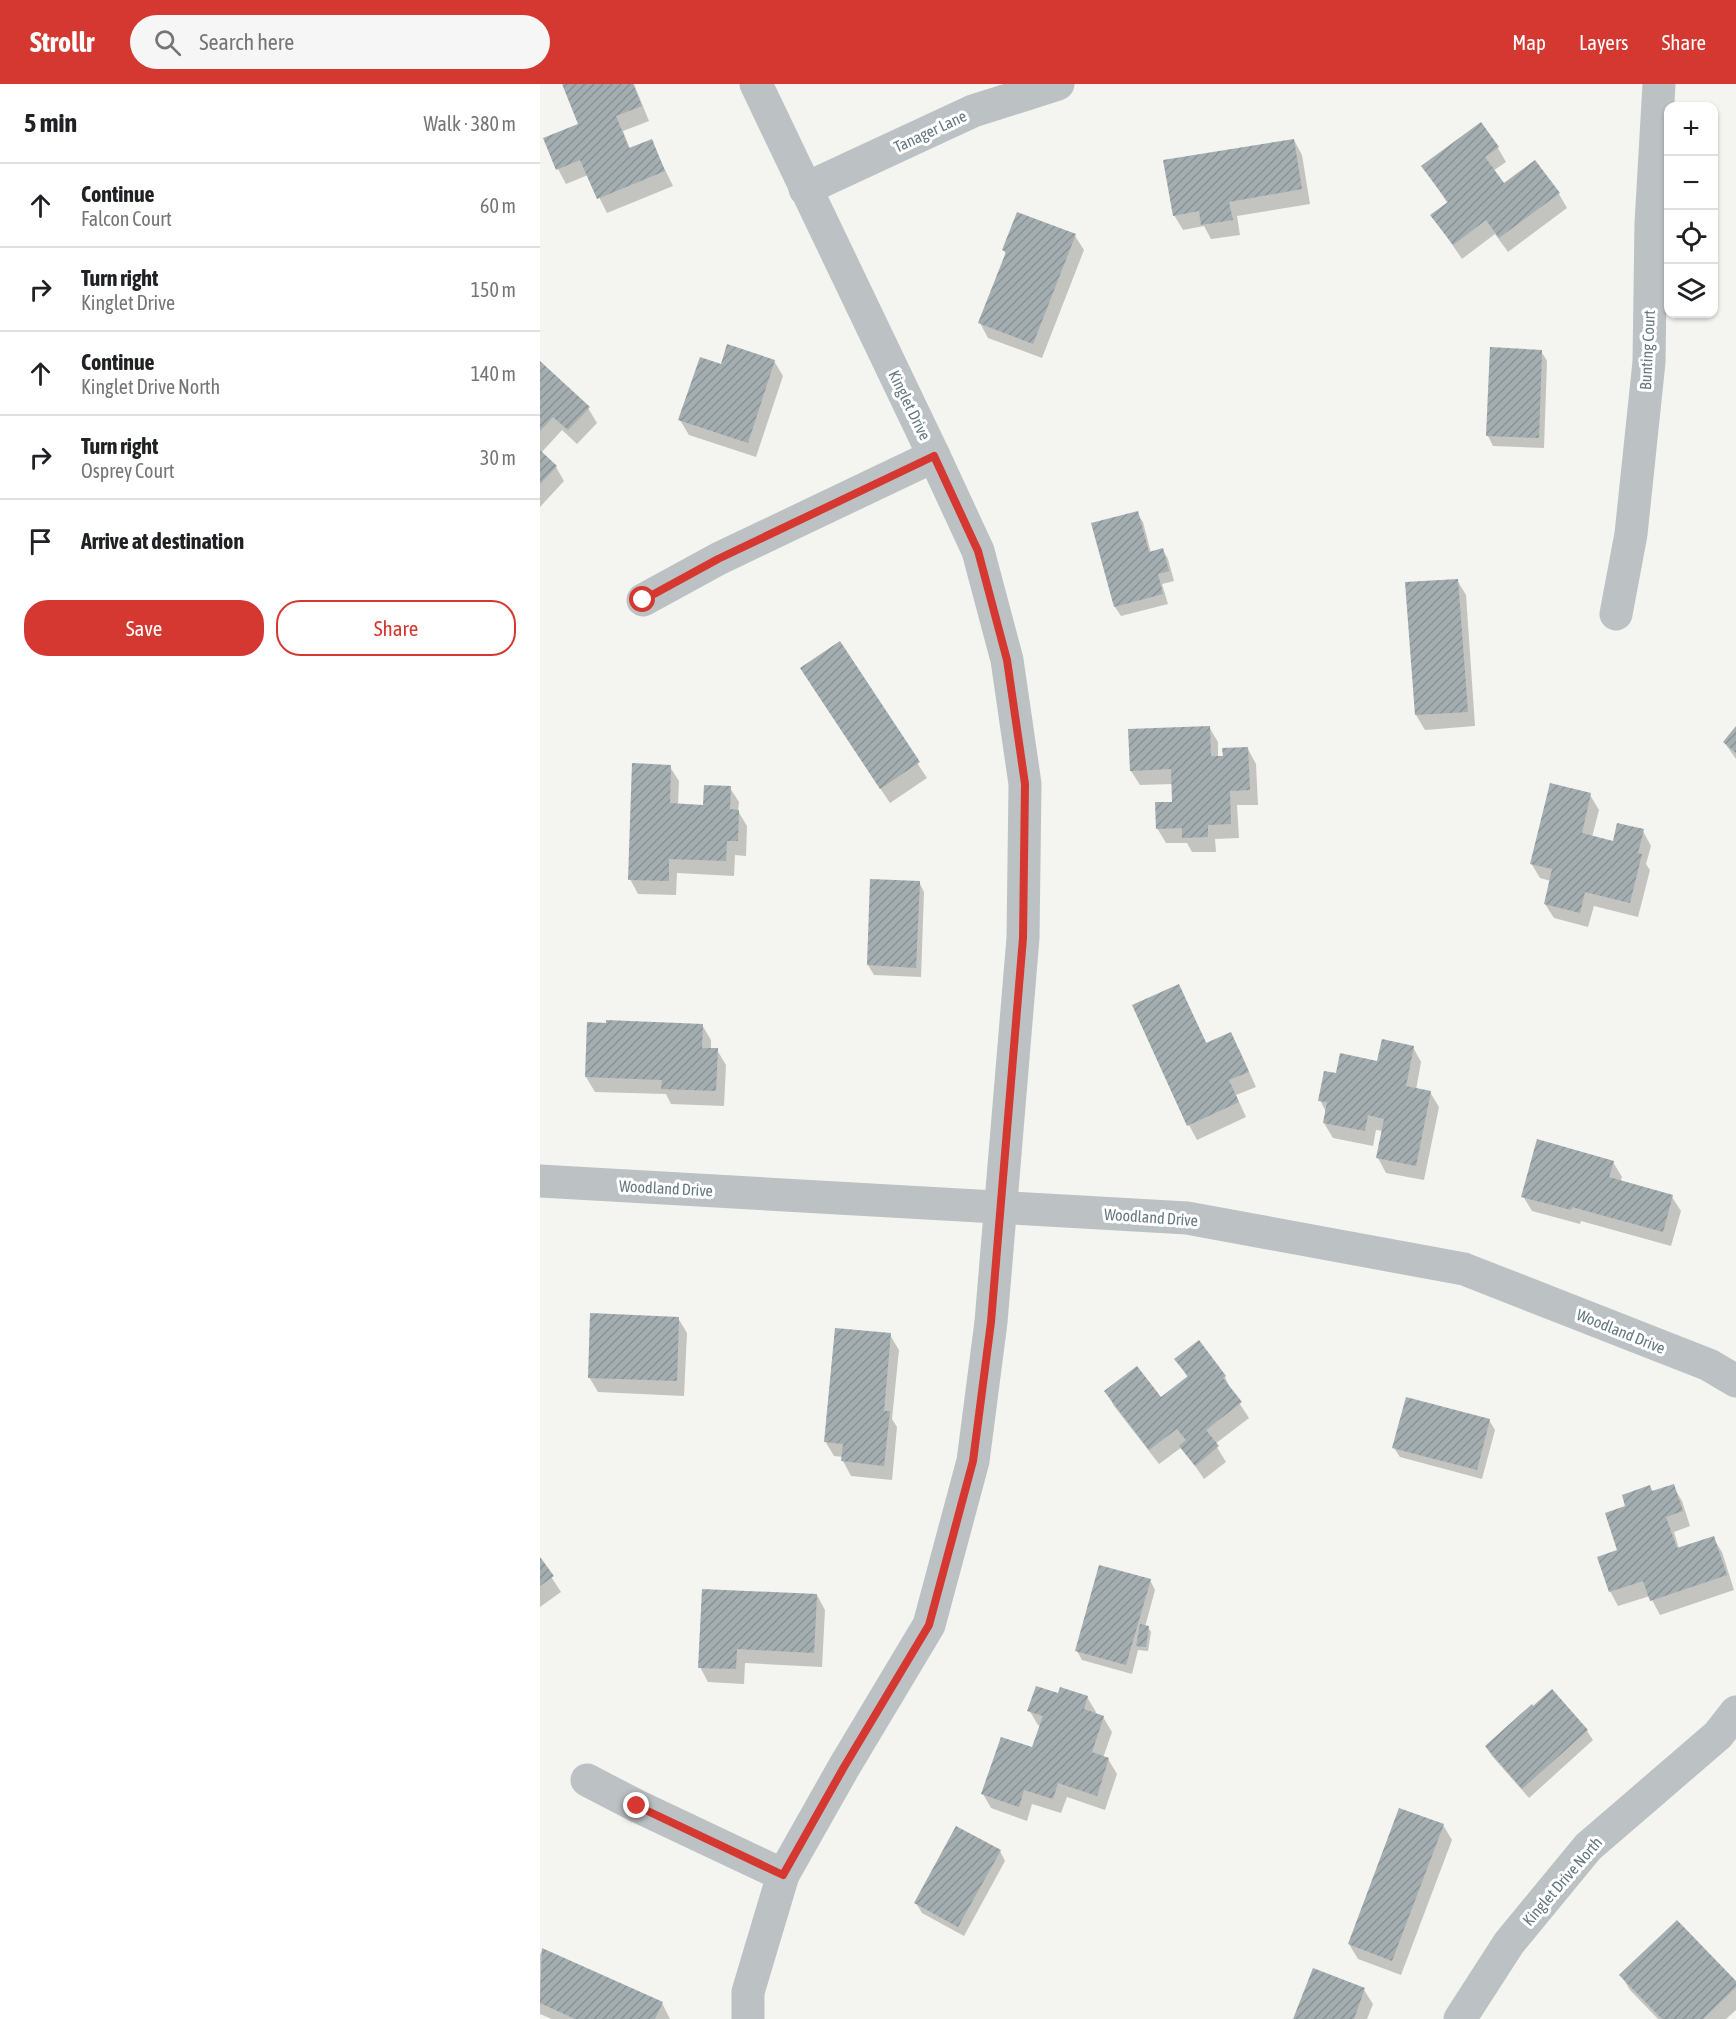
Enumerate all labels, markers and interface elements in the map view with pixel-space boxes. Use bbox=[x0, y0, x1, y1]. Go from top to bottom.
search box bbox=[130, 15, 550, 69]
text: Strollr bbox=[30, 26, 94, 58]
icon: search bbox=[151, 26, 184, 59]
text: Search here bbox=[199, 29, 294, 55]
text: Map bbox=[1512, 30, 1546, 54]
text: Layers bbox=[1579, 30, 1629, 54]
text: Share bbox=[1662, 30, 1706, 54]
map controls bbox=[1664, 102, 1718, 318]
button: + bbox=[1664, 102, 1718, 156]
street label: Tanager Lane bbox=[891, 106, 970, 157]
text: 5 min bbox=[24, 108, 77, 138]
text: Walk · 380 m bbox=[424, 112, 516, 135]
button: − bbox=[1664, 156, 1718, 210]
text: Continue bbox=[81, 181, 155, 207]
icon: ahead bbox=[24, 189, 57, 222]
text: 60 m bbox=[480, 194, 516, 217]
text: Falcon Court bbox=[81, 207, 172, 230]
button: locate bbox=[1664, 210, 1718, 264]
button: layers bbox=[1664, 264, 1718, 318]
text: Turn right bbox=[81, 265, 158, 291]
icon: right bbox=[24, 273, 57, 306]
text: 150 m bbox=[471, 278, 516, 301]
text: Kinglet Drive bbox=[81, 291, 175, 314]
street label: Bunting Court bbox=[1636, 309, 1659, 390]
text: Continue bbox=[81, 349, 155, 375]
icon: ahead bbox=[24, 357, 57, 390]
text: 140 m bbox=[471, 362, 516, 385]
street label: Kinglet Drive bbox=[884, 367, 935, 443]
text: Kinglet Drive North bbox=[81, 375, 220, 398]
text: Turn right bbox=[81, 433, 158, 459]
icon: right bbox=[24, 441, 57, 474]
text: 30 m bbox=[480, 446, 516, 469]
text: Osprey Court bbox=[81, 459, 175, 482]
icon: arrive bbox=[24, 525, 57, 558]
text: Arrive at destination bbox=[81, 528, 244, 554]
route start bbox=[629, 586, 655, 612]
button: Save bbox=[24, 600, 264, 656]
button: Share bbox=[276, 600, 516, 656]
street label: Woodland Drive bbox=[619, 1177, 713, 1199]
street label: Woodland Drive bbox=[1103, 1205, 1199, 1229]
street label: Woodland Drive bbox=[1574, 1305, 1668, 1357]
route end bbox=[623, 1792, 649, 1818]
street label: Kinglet Drive North bbox=[1519, 1833, 1606, 1930]

